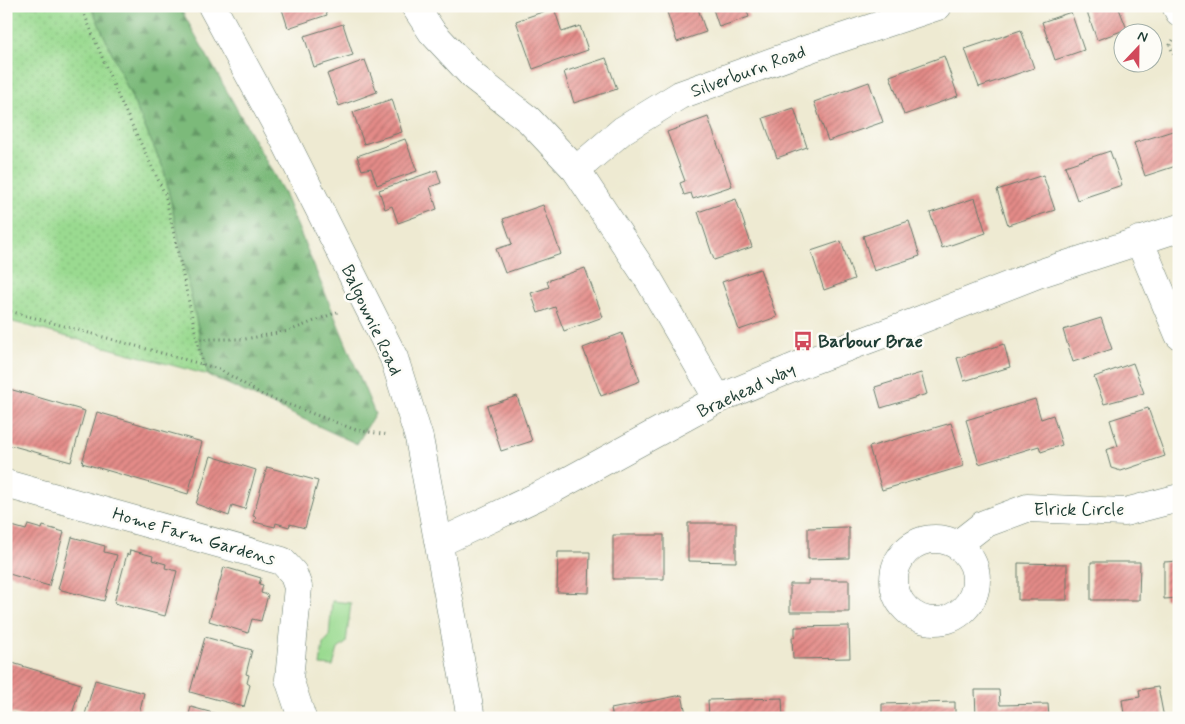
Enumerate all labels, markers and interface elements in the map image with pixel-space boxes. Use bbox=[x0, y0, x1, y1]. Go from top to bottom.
north arrow bbox=[1112, 22, 1162, 72]
text: N bbox=[1135, 27, 1150, 47]
street label: Silverburn Road bbox=[687, 40, 809, 104]
street label: Balgownie Road bbox=[334, 261, 407, 380]
bus stop icon: Barbour Brae bbox=[792, 330, 814, 352]
place label: Barbour Brae bbox=[818, 330, 923, 354]
street label: Braehead Way bbox=[693, 358, 799, 424]
street label: Elrick Circle bbox=[1034, 498, 1124, 522]
street label: Home Farm Gardens bbox=[110, 502, 278, 572]

